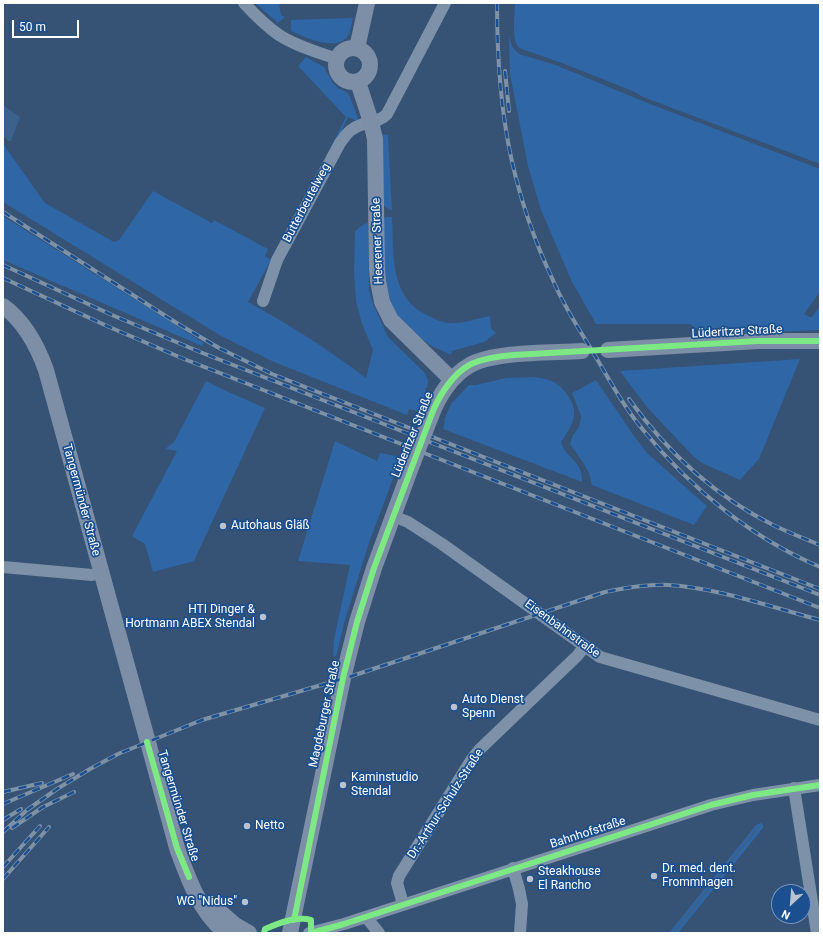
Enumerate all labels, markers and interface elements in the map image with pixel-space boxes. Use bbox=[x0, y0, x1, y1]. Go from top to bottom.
scale bar bbox=[14, 12, 81, 38]
text: 50 m bbox=[19, 20, 46, 34]
street label: Butterbeutelweg bbox=[280, 161, 334, 245]
street label: Heerener Straße bbox=[369, 198, 387, 284]
street label: Lüderitzer Straße bbox=[691, 322, 783, 342]
street label: Lüderitzer Straße bbox=[389, 390, 437, 480]
street label: Tangermünder Straße bbox=[59, 442, 103, 558]
place label: Autohaus Gläß bbox=[231, 519, 310, 533]
marker: Autohaus Gläß bbox=[218, 521, 228, 531]
street label: Eisenbahnstraße bbox=[522, 597, 602, 661]
place label: HTI Dinger & Hortmann ABEX Stendal bbox=[125, 603, 255, 631]
marker: HTI Dinger & Hortmann ABEX Stendal bbox=[258, 612, 268, 622]
street label: Magdeburger Straße bbox=[307, 659, 343, 769]
place label: Auto Dienst Spenn bbox=[462, 693, 524, 721]
marker: Auto Dienst Spenn bbox=[449, 702, 459, 712]
street label: Dr.-Arthur-Schulz-Straße bbox=[405, 746, 487, 862]
street label: Tangermünder Straße bbox=[154, 749, 202, 863]
place label: Kaminstudio Stendal bbox=[351, 771, 418, 799]
marker: Kaminstudio Stendal bbox=[338, 780, 348, 790]
street label: Bahnhofstraße bbox=[548, 814, 628, 852]
place label: Netto bbox=[255, 819, 285, 833]
marker: Netto bbox=[242, 821, 252, 831]
place label: Dr. med. dent. Frommhagen bbox=[662, 862, 736, 890]
place label: Steakhouse El Rancho bbox=[538, 865, 601, 893]
marker: Dr. med. dent. Frommhagen bbox=[649, 871, 659, 881]
marker: Steakhouse El Rancho bbox=[525, 874, 535, 884]
north arrow bbox=[771, 884, 811, 924]
place label: WG "Nidus" bbox=[176, 895, 237, 909]
marker: WG "Nidus" bbox=[240, 897, 250, 907]
text: N bbox=[780, 907, 792, 922]

